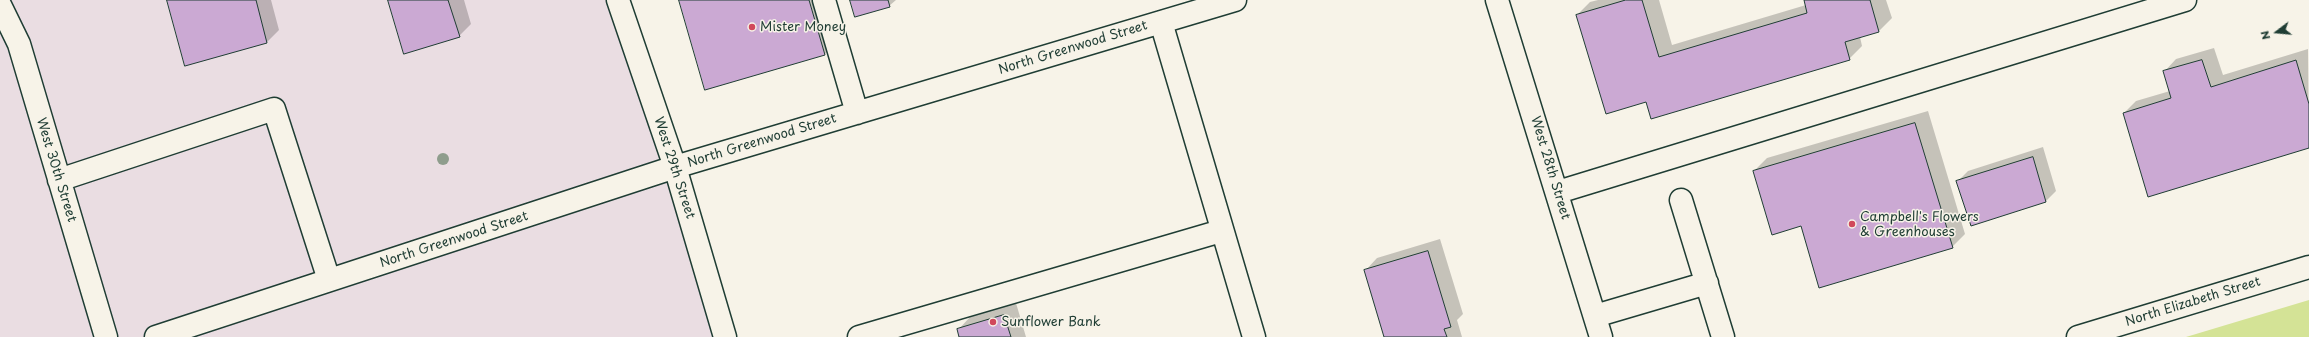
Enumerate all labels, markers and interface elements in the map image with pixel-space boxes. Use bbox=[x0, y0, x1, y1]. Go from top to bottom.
north arrow bbox=[2257, 12, 2297, 52]
street label: North Greenwood Street bbox=[997, 18, 1149, 78]
place label: Mister Money bbox=[760, 19, 846, 35]
marker: Mister Money bbox=[747, 22, 757, 32]
text: N bbox=[2256, 29, 2274, 42]
street label: North Greenwood Street bbox=[686, 111, 838, 171]
street label: West 28th Street bbox=[1527, 114, 1573, 222]
street label: West 29th Street bbox=[650, 115, 698, 221]
street label: West 30th Street bbox=[33, 116, 79, 224]
street label: North Greenwood Street bbox=[378, 209, 530, 271]
place label: Campbell's Flowers & Greenhouses bbox=[1860, 209, 1979, 240]
marker: Campbell's Flowers & Greenhouses bbox=[1847, 219, 1857, 229]
street label: North Elizabeth Street bbox=[2124, 274, 2262, 330]
place label: Sunflower Bank bbox=[1001, 314, 1101, 330]
marker: Sunflower Bank bbox=[988, 317, 998, 327]

